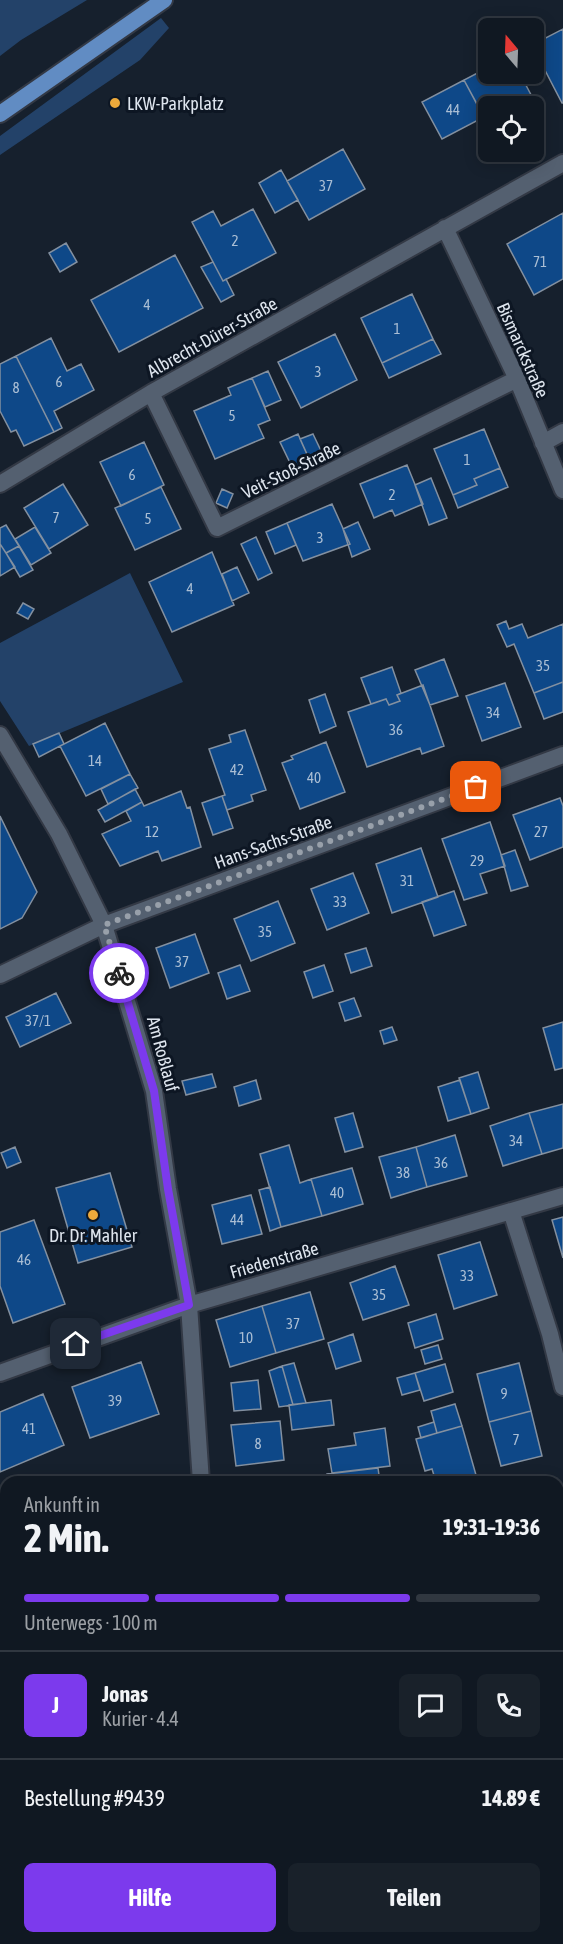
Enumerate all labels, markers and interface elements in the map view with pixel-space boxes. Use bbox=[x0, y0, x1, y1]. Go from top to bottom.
north arrow bbox=[478, 18, 544, 84]
map controls bbox=[478, 18, 544, 162]
place label: LKW-Parkplatz bbox=[127, 93, 224, 114]
marker: LKW-Parkplatz bbox=[108, 96, 122, 110]
button: locate bbox=[478, 96, 544, 162]
house number: 44 bbox=[446, 101, 460, 118]
house number: 37 bbox=[319, 177, 333, 194]
house number: 2 bbox=[231, 232, 239, 249]
house number: 71 bbox=[533, 253, 547, 270]
street label: Albrecht-Dürer-Straße bbox=[143, 293, 281, 381]
house number: 4 bbox=[143, 296, 151, 313]
street label: Bismarckstraße bbox=[493, 299, 553, 401]
house number: 1 bbox=[393, 320, 401, 337]
house number: 3 bbox=[314, 363, 322, 380]
house number: 6 bbox=[55, 373, 63, 390]
house number: 8 bbox=[12, 379, 20, 396]
house number: 5 bbox=[228, 407, 236, 424]
street label: Veit-Stoß-Straße bbox=[238, 437, 344, 503]
house number: 1 bbox=[463, 451, 471, 468]
house number: 6 bbox=[128, 466, 136, 483]
house number: 2 bbox=[388, 486, 396, 503]
house number: 7 bbox=[52, 509, 60, 526]
house number: 5 bbox=[144, 510, 152, 527]
house number: 3 bbox=[316, 529, 324, 546]
house number: 4 bbox=[186, 580, 194, 597]
house number: 35 bbox=[536, 657, 550, 674]
house number: 34 bbox=[486, 704, 500, 721]
house number: 36 bbox=[389, 721, 403, 738]
house number: 14 bbox=[88, 752, 102, 769]
house number: 42 bbox=[230, 761, 244, 778]
pin bbox=[450, 761, 501, 812]
house number: 40 bbox=[307, 769, 321, 786]
icon: bag bbox=[459, 770, 492, 803]
street label: Hans-Sachs-Straße bbox=[211, 811, 335, 873]
house number: 12 bbox=[145, 823, 159, 840]
house number: 27 bbox=[534, 823, 548, 840]
house number: 29 bbox=[470, 852, 484, 869]
house number: 31 bbox=[400, 872, 414, 889]
house number: 33 bbox=[333, 893, 347, 910]
house number: 35 bbox=[258, 923, 272, 940]
courier bbox=[89, 943, 149, 1003]
house number: 37 bbox=[175, 953, 189, 970]
icon: bike bbox=[103, 957, 136, 990]
house number: 37/1 bbox=[25, 1012, 51, 1029]
street label: Am Roßlauf bbox=[143, 1014, 183, 1094]
house number: 34 bbox=[509, 1132, 523, 1149]
house number: 36 bbox=[434, 1154, 448, 1171]
house number: 38 bbox=[396, 1164, 410, 1181]
house number: 40 bbox=[330, 1184, 344, 1201]
marker: Dr. Dr. Mahler bbox=[86, 1208, 100, 1222]
house number: 44 bbox=[230, 1211, 244, 1228]
place label: Dr. Dr. Mahler bbox=[49, 1225, 138, 1246]
street label: Friedenstraße bbox=[227, 1237, 321, 1283]
house number: 46 bbox=[17, 1251, 31, 1268]
house number: 33 bbox=[460, 1267, 474, 1284]
house number: 35 bbox=[372, 1286, 386, 1303]
house number: 37 bbox=[286, 1315, 300, 1332]
pin bbox=[50, 1318, 101, 1369]
icon: home bbox=[59, 1327, 92, 1360]
house number: 10 bbox=[239, 1329, 253, 1346]
house number: 9 bbox=[500, 1385, 508, 1402]
house number: 39 bbox=[108, 1392, 122, 1409]
house number: 41 bbox=[22, 1420, 36, 1437]
house number: 7 bbox=[512, 1431, 520, 1448]
house number: 8 bbox=[254, 1435, 262, 1452]
text: Ankunft in bbox=[24, 1493, 100, 1516]
text: 19:31–19:36 bbox=[443, 1514, 540, 1540]
text: 2 Min. bbox=[24, 1516, 109, 1560]
text: Unterwegs · 100 m bbox=[24, 1611, 158, 1634]
button: chat bbox=[399, 1674, 462, 1737]
button: phone bbox=[477, 1674, 540, 1737]
text: Jonas bbox=[102, 1681, 148, 1707]
text: J bbox=[52, 1692, 59, 1718]
text: Kurier · 4.4 bbox=[102, 1707, 179, 1730]
text: Bestellung #9439 bbox=[24, 1785, 165, 1811]
text: 14.89 € bbox=[482, 1785, 540, 1811]
button: Hilfe bbox=[24, 1863, 276, 1932]
button: Teilen bbox=[288, 1863, 540, 1932]

